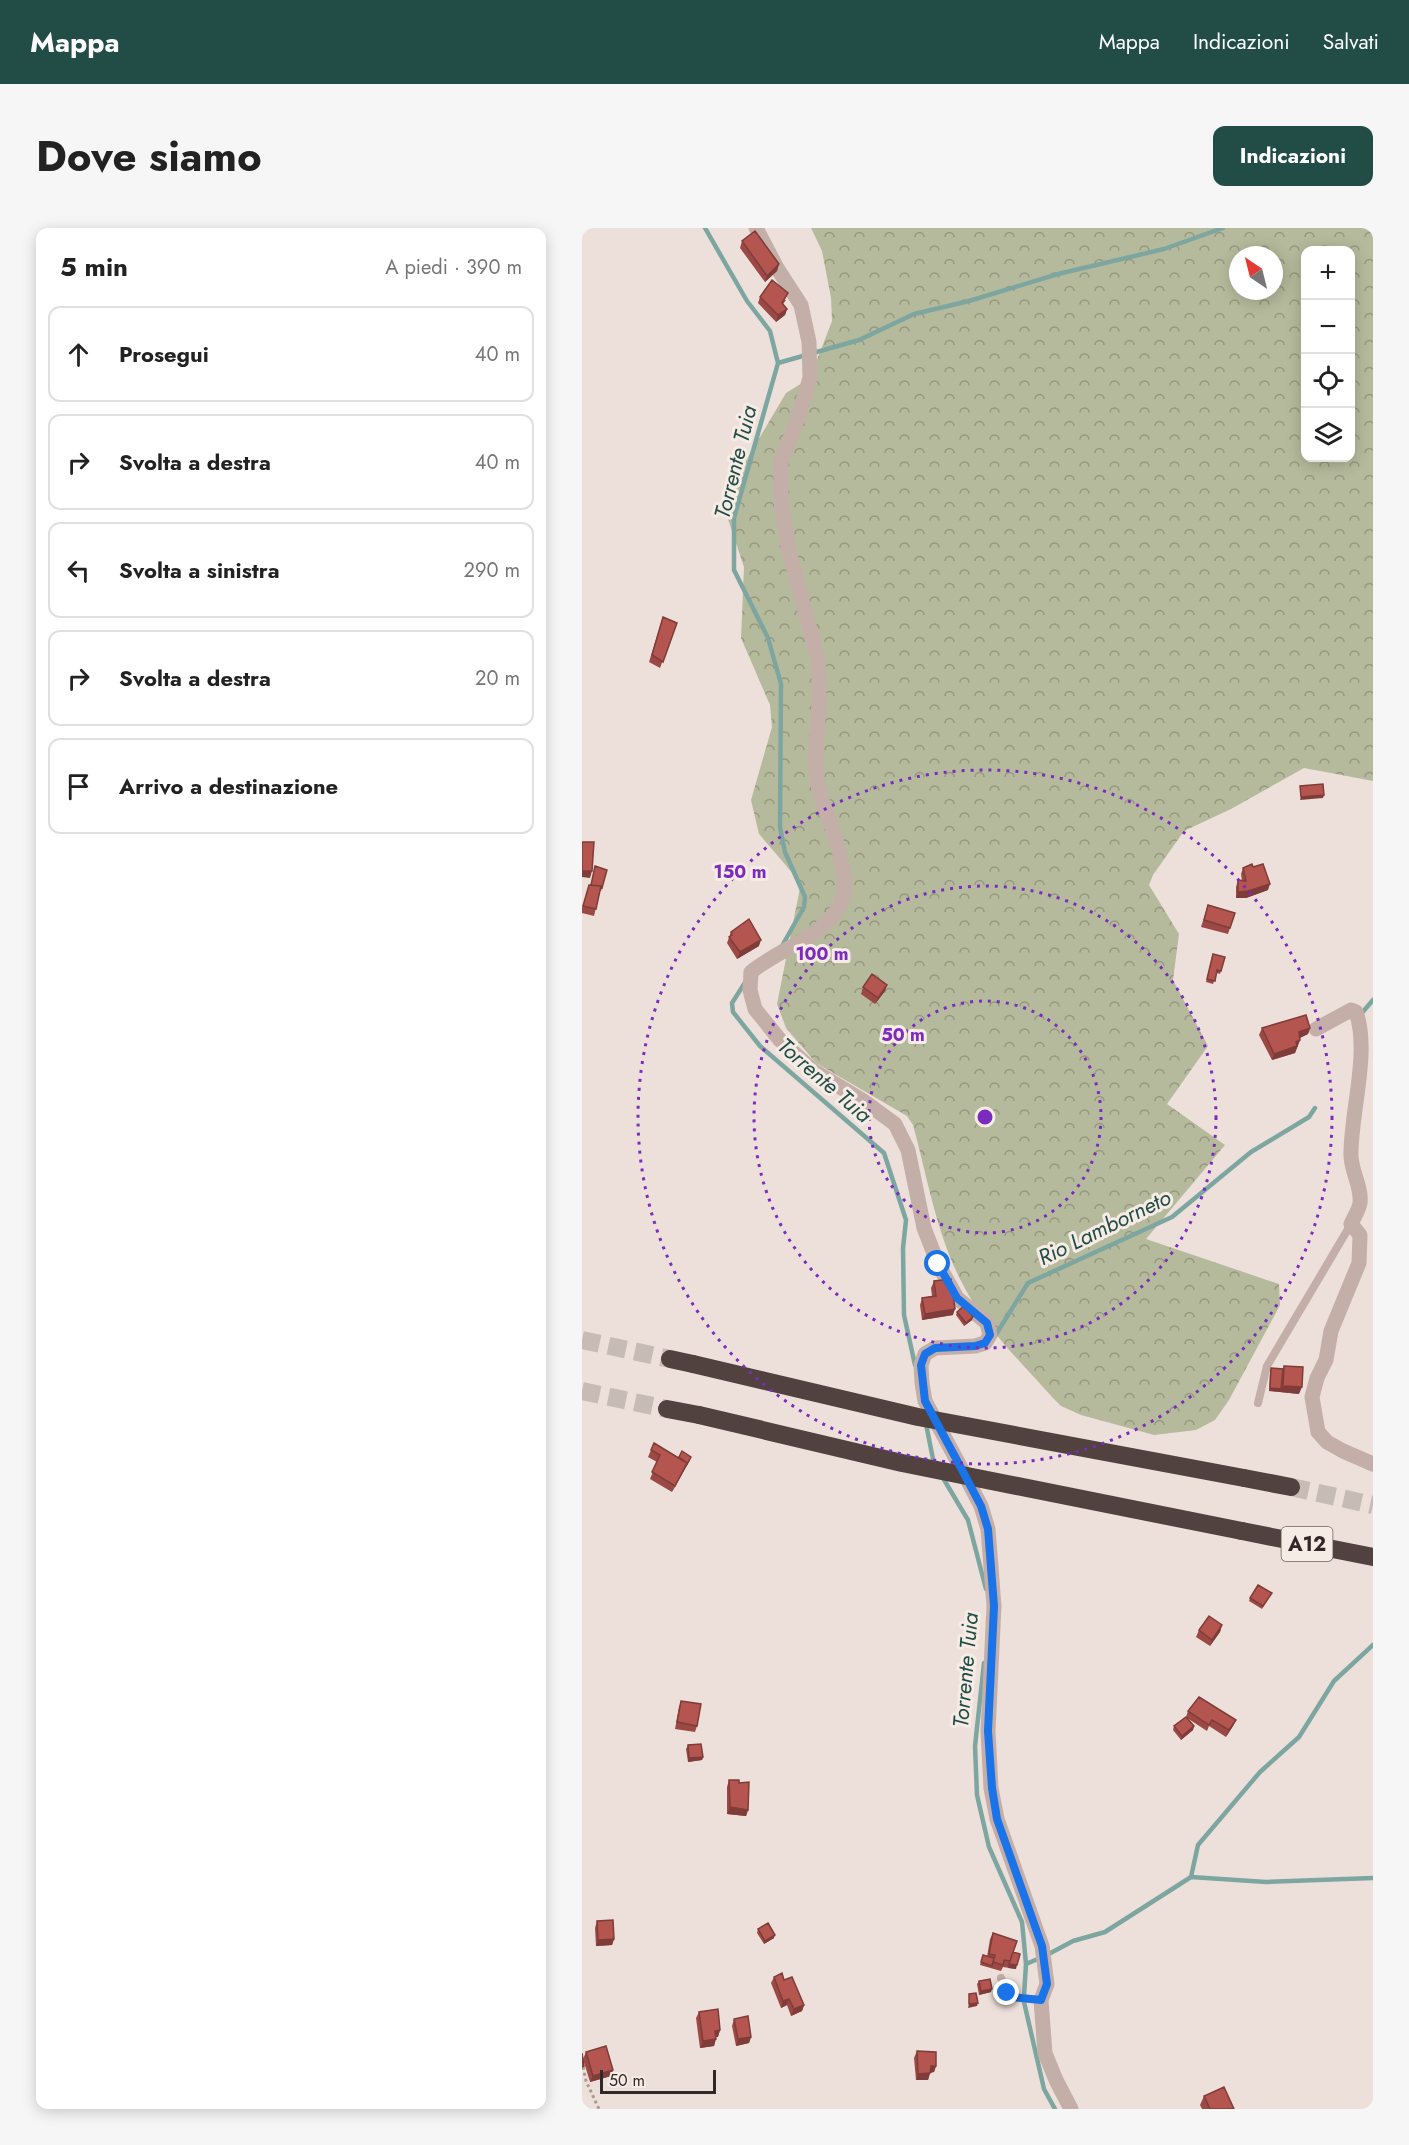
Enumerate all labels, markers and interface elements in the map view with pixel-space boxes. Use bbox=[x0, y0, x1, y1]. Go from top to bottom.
text: Mappa bbox=[30, 22, 120, 63]
text: Mappa bbox=[1099, 27, 1160, 57]
text: Indicazioni bbox=[1193, 27, 1290, 57]
text: Salvati bbox=[1323, 27, 1379, 57]
text: Dove siamo bbox=[36, 126, 262, 187]
button: Indicazioni bbox=[1213, 126, 1373, 186]
north arrow bbox=[1229, 246, 1283, 300]
map controls bbox=[1301, 246, 1355, 462]
button: + bbox=[1301, 246, 1355, 300]
text: 5 min bbox=[60, 248, 128, 286]
text: A piedi · 390 m bbox=[385, 253, 522, 282]
button: − bbox=[1301, 300, 1355, 354]
icon: ahead bbox=[62, 338, 95, 371]
text: Prosegui bbox=[119, 338, 209, 370]
text: 40 m bbox=[475, 340, 520, 369]
button: locate bbox=[1301, 354, 1355, 408]
water label: Torrente Tuia bbox=[705, 402, 765, 522]
button: layers bbox=[1301, 408, 1355, 462]
icon: right bbox=[62, 446, 95, 479]
text: Svolta a destra bbox=[119, 446, 271, 478]
text: 40 m bbox=[475, 448, 520, 477]
icon: left bbox=[62, 554, 95, 587]
text: Svolta a sinistra bbox=[119, 554, 280, 586]
text: 290 m bbox=[464, 556, 520, 585]
icon: right bbox=[62, 662, 95, 695]
text: Svolta a destra bbox=[119, 662, 271, 694]
text: 20 m bbox=[475, 664, 520, 693]
icon: arrive bbox=[62, 770, 95, 803]
text: Arrivo a destinazione bbox=[119, 770, 338, 802]
text: 150 m bbox=[714, 859, 766, 885]
text: 100 m bbox=[795, 941, 849, 967]
text: 50 m bbox=[881, 1022, 925, 1048]
water label: Torrente Tuia bbox=[771, 1030, 879, 1130]
centre of rings bbox=[975, 1107, 995, 1127]
water label: Rio Lamborneto bbox=[1032, 1181, 1176, 1273]
route start bbox=[924, 1250, 950, 1276]
road number: A12 bbox=[1282, 1527, 1332, 1561]
water label: Torrente Tuia bbox=[944, 1611, 986, 1729]
route end bbox=[993, 1979, 1019, 2005]
scale bar bbox=[600, 2067, 716, 2094]
text: 50 m bbox=[609, 2069, 645, 2092]

